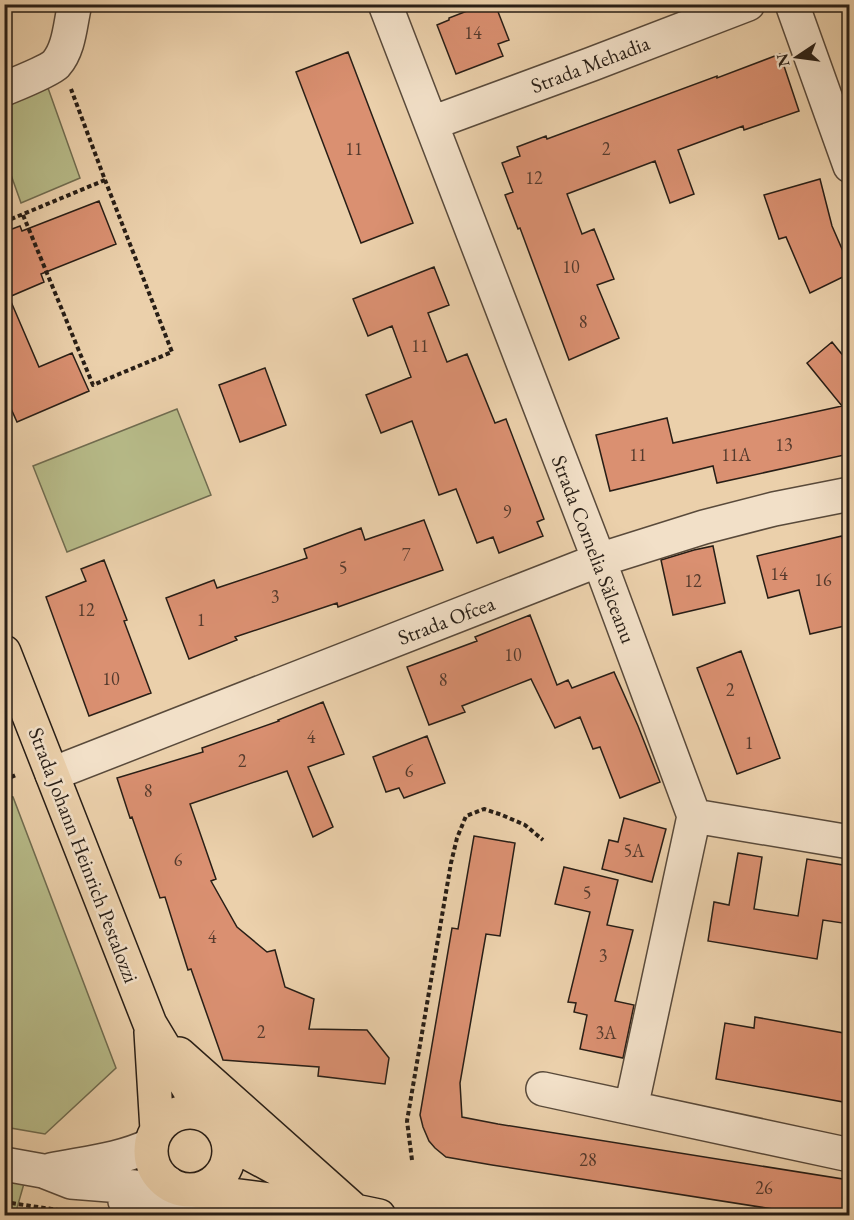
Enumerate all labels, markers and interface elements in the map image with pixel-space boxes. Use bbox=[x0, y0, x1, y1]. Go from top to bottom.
house number: 14 bbox=[464, 21, 482, 44]
north arrow bbox=[767, 27, 827, 87]
street label: Strada Mehadia bbox=[527, 29, 654, 99]
text: N bbox=[771, 52, 795, 69]
house number: 11 bbox=[345, 137, 363, 160]
house number: 2 bbox=[602, 137, 611, 160]
house number: 12 bbox=[525, 166, 543, 189]
house number: 10 bbox=[562, 255, 580, 278]
house number: 8 bbox=[579, 310, 587, 333]
house number: 11 bbox=[411, 334, 429, 357]
house number: 13 bbox=[775, 433, 793, 456]
house number: 11 bbox=[629, 443, 647, 466]
house number: 11A bbox=[721, 443, 751, 466]
street label: Strada Cornelia Sălceanu bbox=[546, 451, 642, 647]
house number: 9 bbox=[503, 500, 512, 523]
house number: 7 bbox=[402, 543, 411, 566]
house number: 5 bbox=[339, 556, 347, 579]
house number: 14 bbox=[770, 562, 788, 585]
house number: 16 bbox=[814, 568, 832, 591]
house number: 12 bbox=[684, 569, 702, 592]
house number: 3 bbox=[271, 585, 279, 608]
street label: Strada Ofcea bbox=[394, 589, 499, 651]
house number: 12 bbox=[77, 598, 95, 621]
house number: 1 bbox=[197, 608, 205, 631]
house number: 10 bbox=[504, 643, 522, 666]
house number: 10 bbox=[102, 667, 120, 690]
house number: 8 bbox=[439, 668, 447, 691]
house number: 2 bbox=[726, 678, 735, 701]
street label: Strada Johann Heinrich Pestalozzi bbox=[23, 723, 145, 987]
house number: 4 bbox=[307, 725, 316, 748]
house number: 1 bbox=[745, 731, 753, 754]
house number: 2 bbox=[238, 749, 247, 772]
house number: 6 bbox=[405, 759, 414, 782]
house number: 8 bbox=[144, 779, 152, 802]
house number: 5A bbox=[623, 839, 645, 862]
house number: 6 bbox=[174, 848, 183, 871]
house number: 5 bbox=[583, 881, 591, 904]
house number: 4 bbox=[208, 925, 217, 948]
house number: 3 bbox=[599, 944, 607, 967]
house number: 2 bbox=[257, 1020, 266, 1043]
house number: 3A bbox=[595, 1021, 617, 1044]
house number: 28 bbox=[579, 1148, 597, 1171]
house number: 26 bbox=[755, 1176, 773, 1199]

